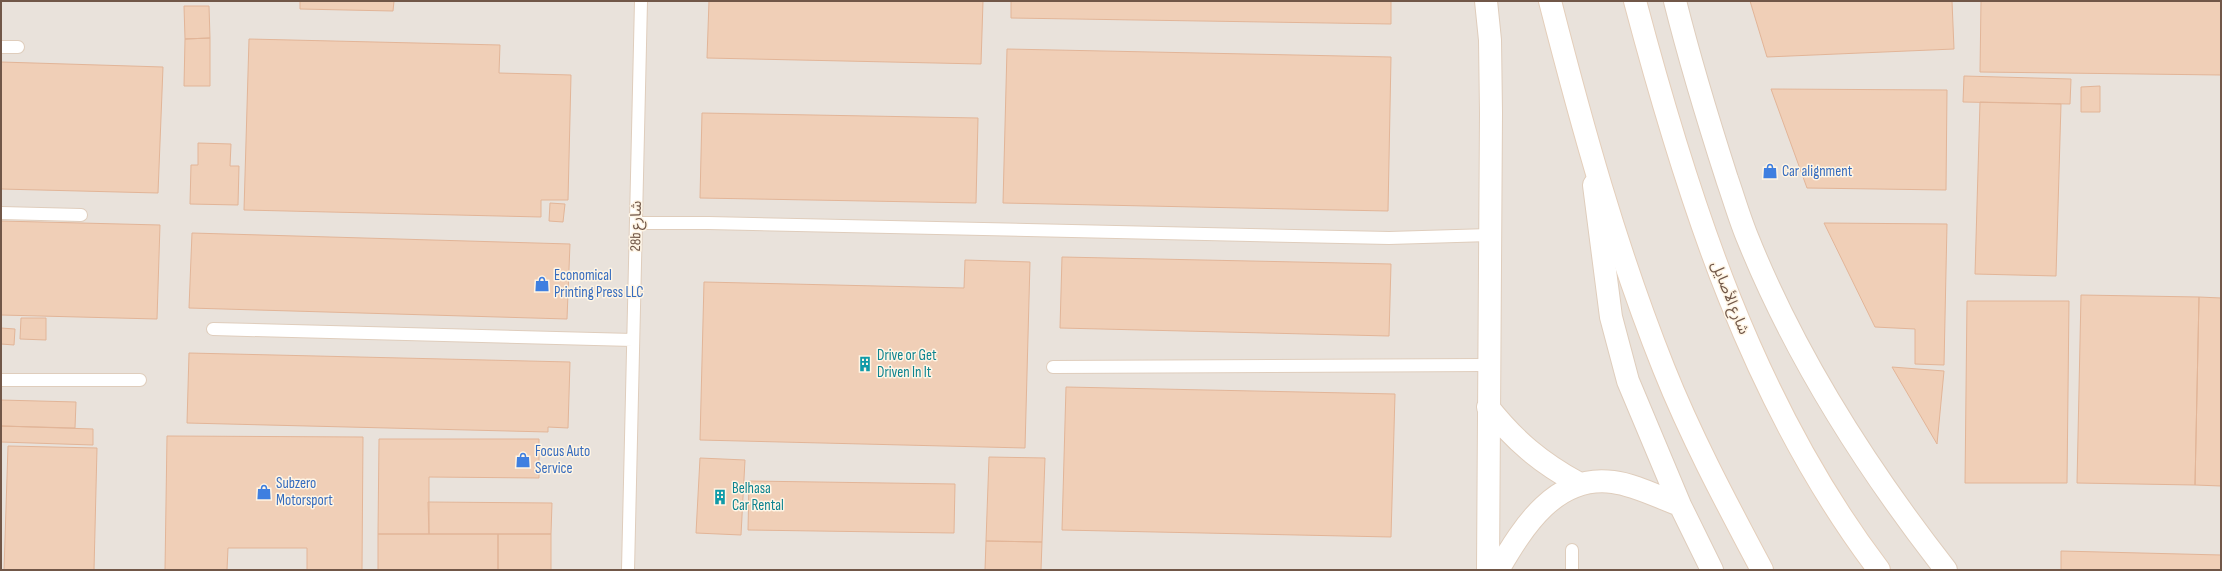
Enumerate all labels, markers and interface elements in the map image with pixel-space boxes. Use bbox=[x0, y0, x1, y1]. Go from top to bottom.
shop icon: Car alignment bbox=[1761, 162, 1779, 180]
place label: Car alignment bbox=[1782, 162, 1853, 181]
street label: 28b شارع bbox=[626, 200, 648, 252]
street label: شارع الأصايل bbox=[1705, 259, 1753, 338]
place label: Economical Printing Press LLC bbox=[554, 266, 644, 302]
shop icon: Economical Printing Press LLC bbox=[533, 275, 551, 293]
place label: Drive or Get Driven In It bbox=[877, 346, 937, 382]
building icon: Drive or Get Driven In It bbox=[856, 355, 874, 373]
place label: Focus Auto Service bbox=[535, 442, 590, 478]
shop icon: Focus Auto Service bbox=[514, 451, 532, 469]
place label: Subzero Motorsport bbox=[276, 474, 333, 510]
place label: Belhasa Car Rental bbox=[732, 479, 784, 515]
shop icon: Subzero Motorsport bbox=[255, 483, 273, 501]
building icon: Belhasa Car Rental bbox=[711, 488, 729, 506]

